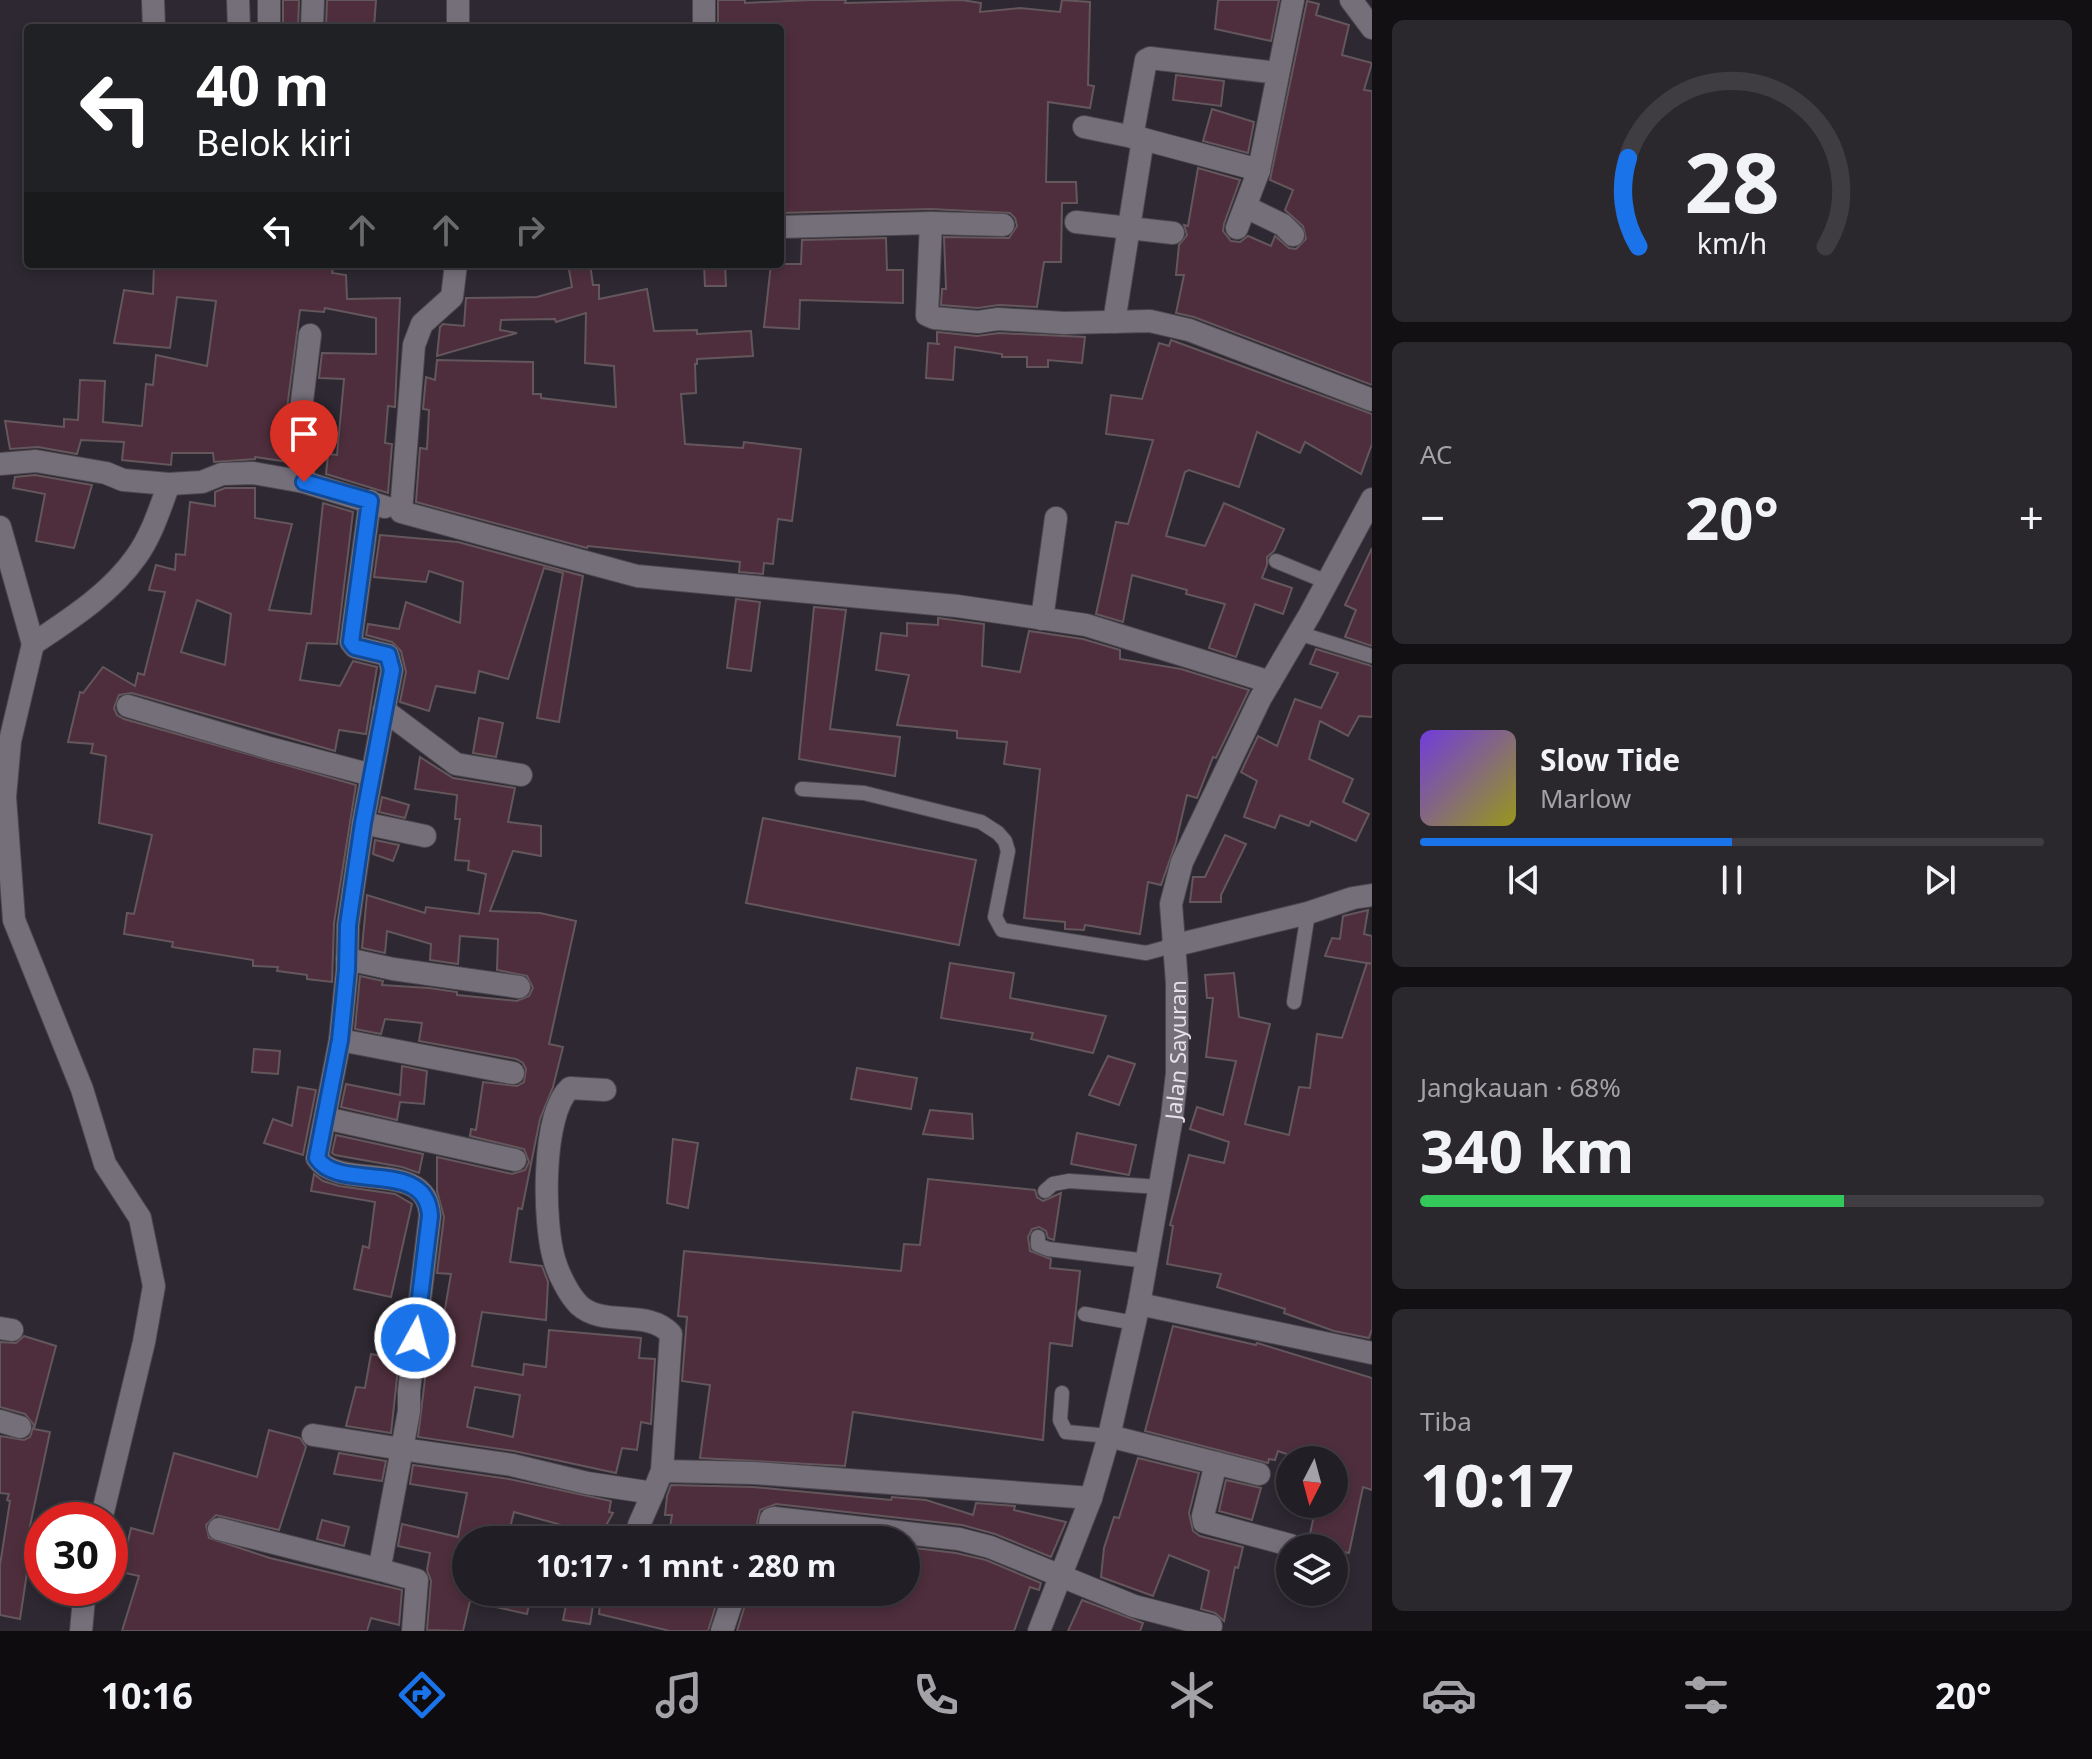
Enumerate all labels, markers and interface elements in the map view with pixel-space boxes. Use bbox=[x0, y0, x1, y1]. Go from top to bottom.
text: 40 m bbox=[196, 46, 329, 122]
icon: left bbox=[64, 56, 168, 160]
text: Belok kiri bbox=[196, 118, 352, 167]
text: 28 bbox=[1684, 124, 1780, 237]
icon: left bbox=[256, 208, 300, 252]
icon: ahead bbox=[340, 208, 384, 252]
icon: ahead bbox=[424, 208, 468, 252]
icon: right bbox=[508, 208, 552, 252]
text: km/h bbox=[1697, 223, 1767, 262]
pin bbox=[270, 400, 338, 482]
icon: arrive bbox=[282, 412, 326, 456]
text: AC bbox=[1420, 436, 1453, 472]
text: 20° bbox=[1685, 476, 1779, 558]
text: − bbox=[1420, 487, 1445, 547]
text: + bbox=[2019, 487, 2044, 547]
text: Slow Tide bbox=[1540, 739, 1680, 780]
text: Marlow bbox=[1540, 780, 1631, 816]
icon: previous bbox=[1502, 858, 1546, 902]
icon: pause bbox=[1710, 858, 1754, 902]
icon: next bbox=[1918, 858, 1962, 902]
street label: Jalan Sayuran bbox=[1157, 980, 1192, 1123]
text: Jangkauan · 68% bbox=[1420, 1069, 1621, 1105]
text: 340 km bbox=[1420, 1109, 1634, 1191]
position arrow bbox=[373, 1296, 457, 1380]
text: Tiba bbox=[1420, 1403, 1472, 1439]
text: 10:17 bbox=[1420, 1443, 1574, 1525]
north arrow bbox=[1276, 1446, 1348, 1518]
map controls bbox=[1276, 1446, 1348, 1606]
speed limit sign: 30 bbox=[24, 1502, 128, 1606]
button: layers bbox=[1276, 1534, 1348, 1606]
text: 10:17 · 1 mnt · 280 m bbox=[536, 1545, 836, 1586]
icon: directions bbox=[394, 1667, 450, 1723]
icon: music bbox=[651, 1667, 707, 1723]
icon: phone bbox=[908, 1667, 964, 1723]
icon: climate bbox=[1164, 1667, 1220, 1723]
icon: car bbox=[1421, 1667, 1477, 1723]
icon: filters bbox=[1678, 1667, 1734, 1723]
text: 10:16 bbox=[100, 1671, 193, 1720]
text: 20° bbox=[1935, 1671, 1992, 1720]

